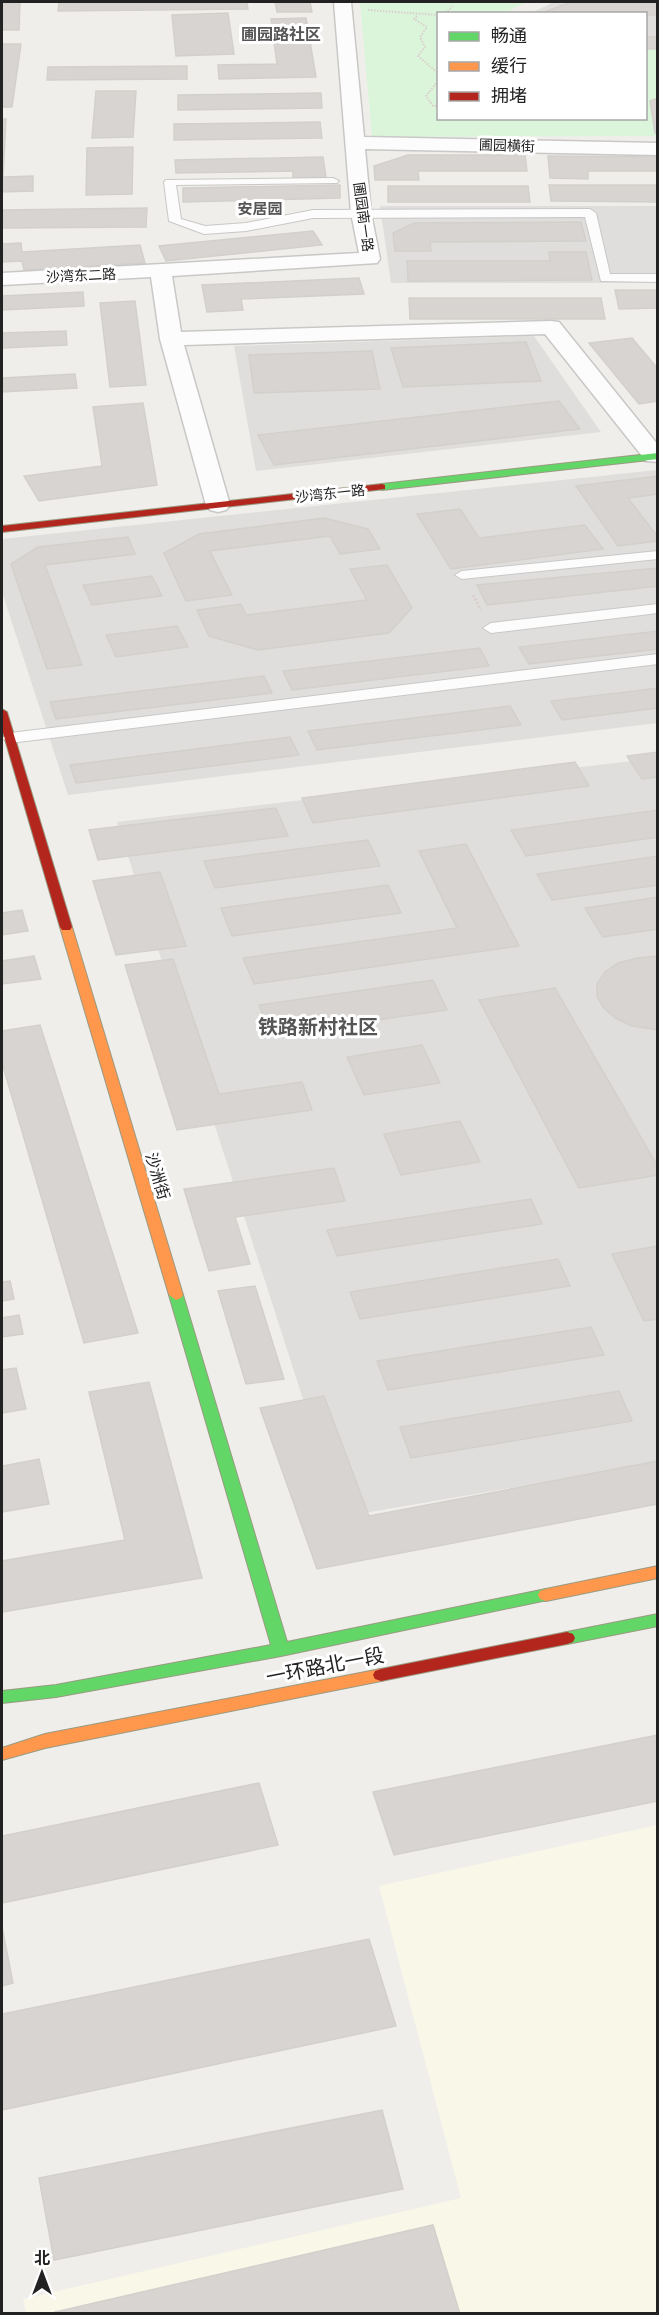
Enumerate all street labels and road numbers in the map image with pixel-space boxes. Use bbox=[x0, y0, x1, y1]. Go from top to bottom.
street label: 圃园横街 bbox=[479, 136, 535, 154]
street label: 圃园南一路 bbox=[351, 181, 377, 253]
street label: 沙湾东二路 bbox=[46, 265, 116, 285]
street label: 沙湾东一路 bbox=[294, 481, 366, 505]
street label: 沙洲街 bbox=[141, 1150, 175, 1202]
street label: 一环路北一段 bbox=[264, 1643, 386, 1689]

